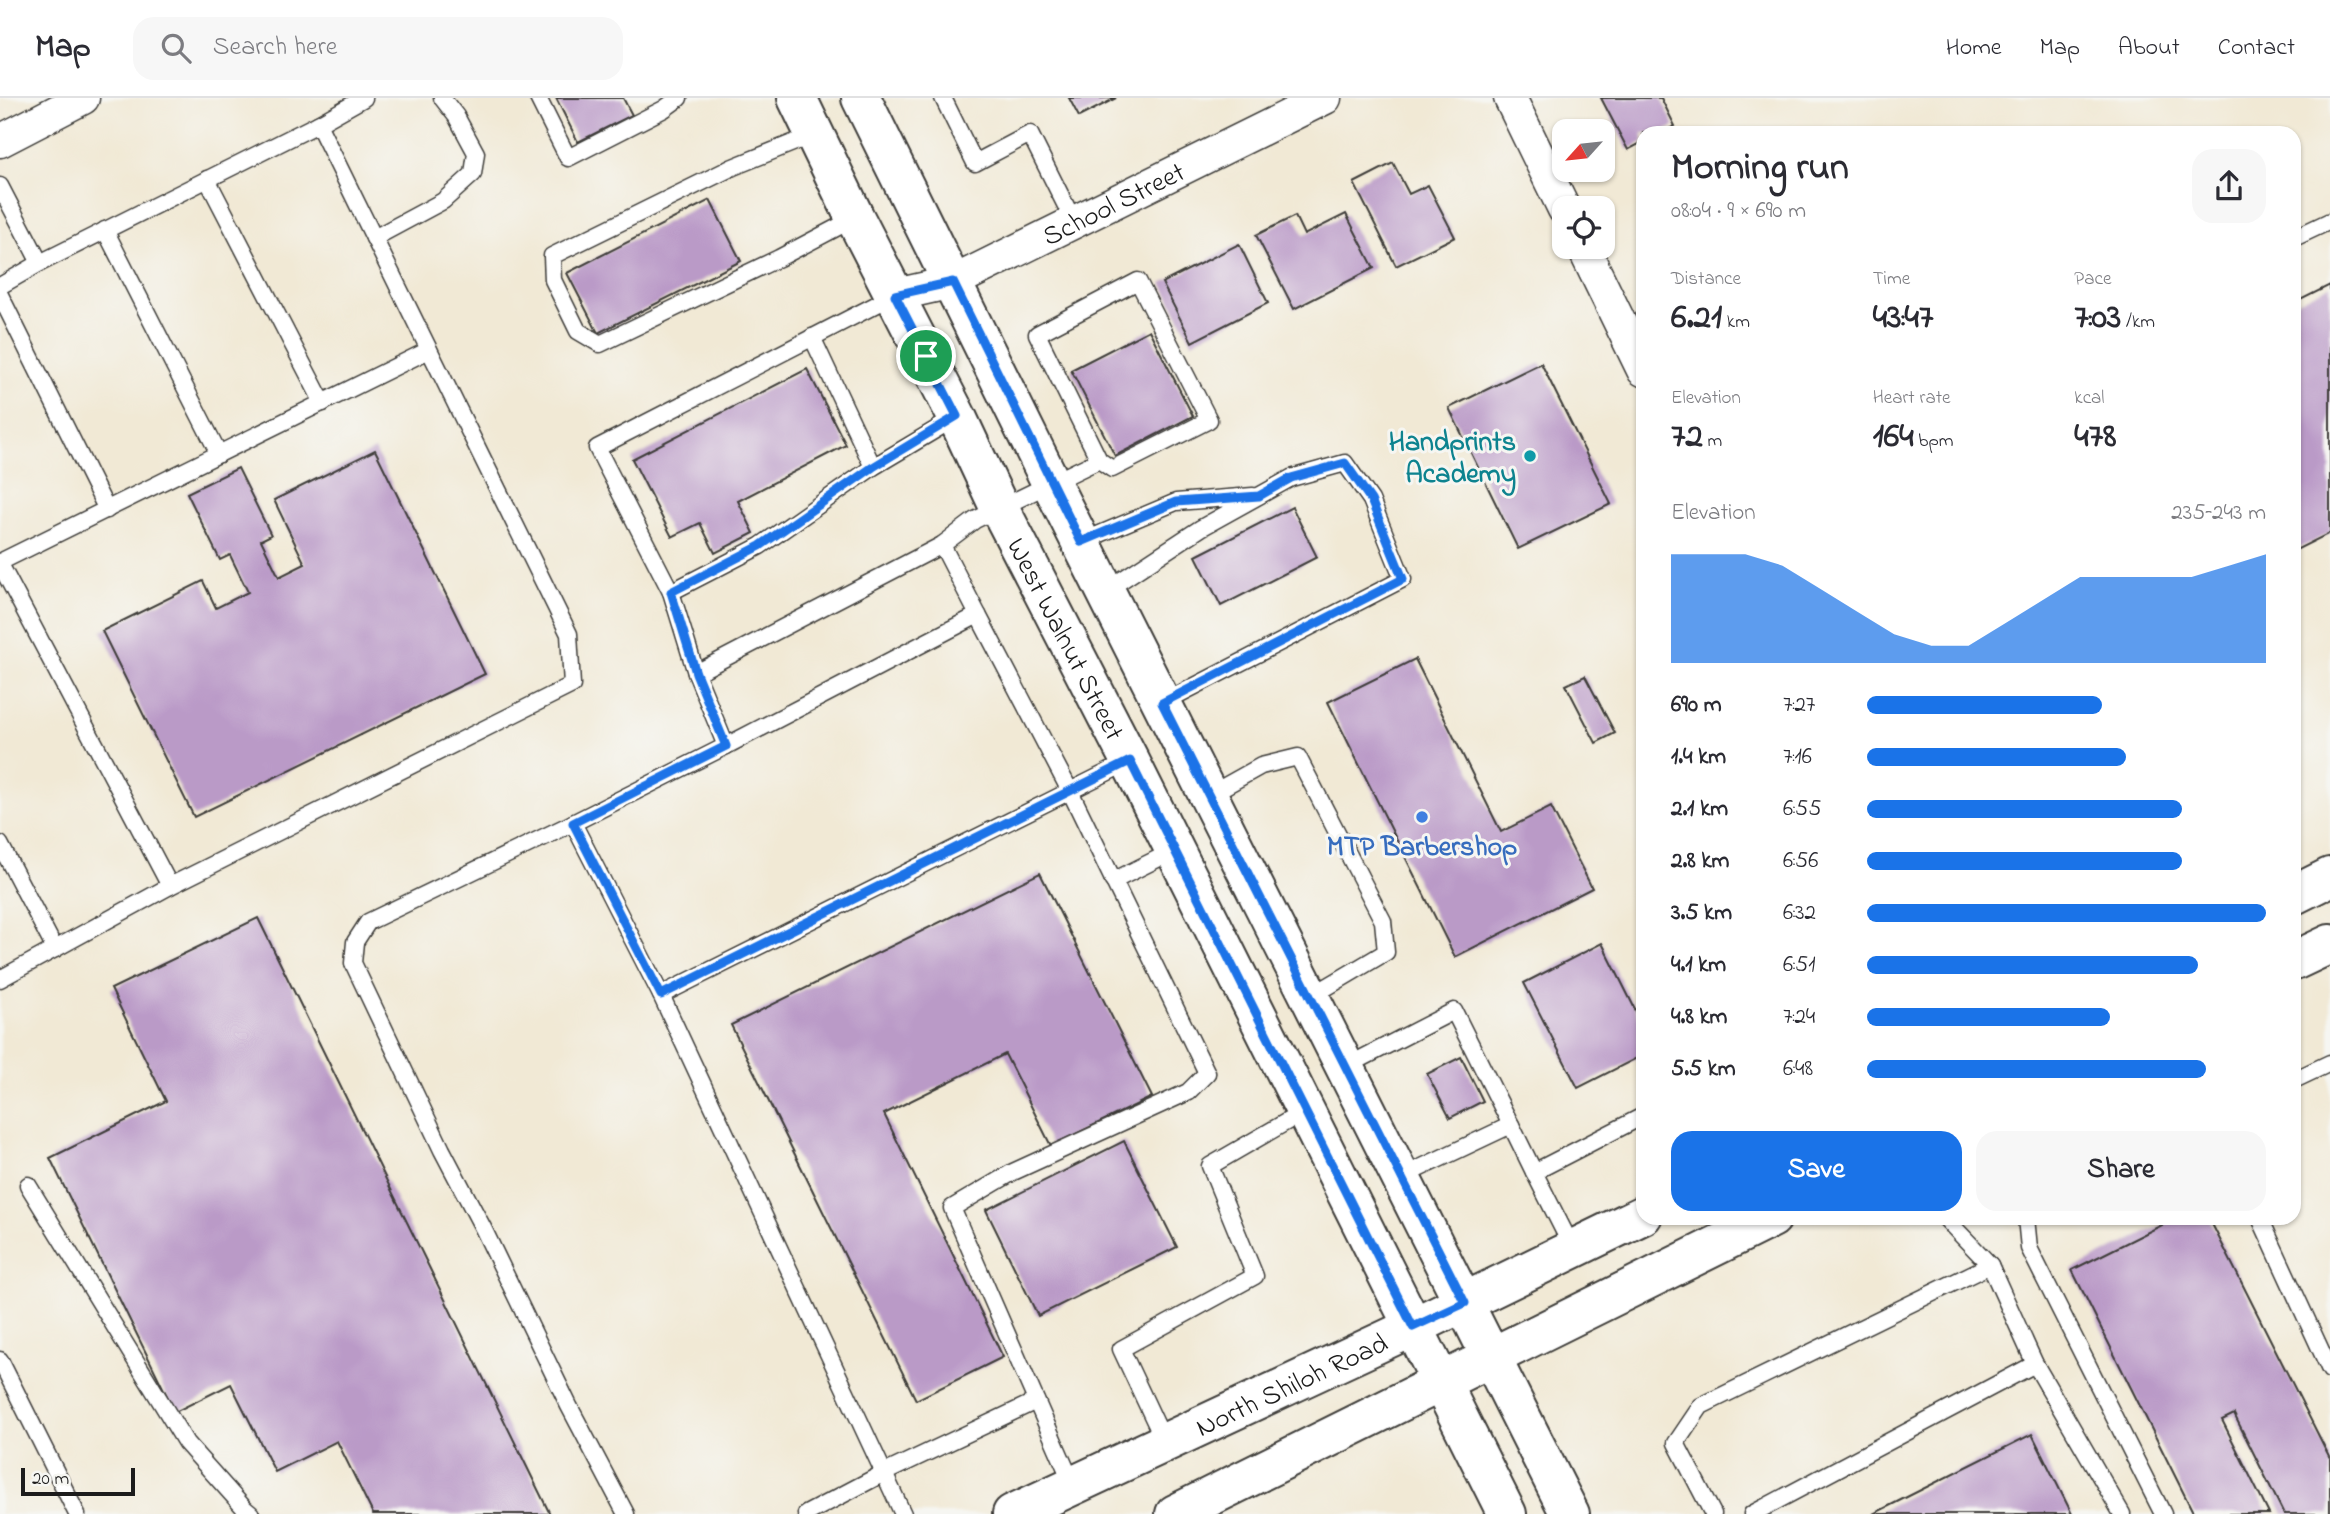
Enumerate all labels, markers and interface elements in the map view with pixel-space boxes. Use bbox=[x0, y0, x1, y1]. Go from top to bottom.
search box bbox=[133, 17, 623, 80]
text: Map bbox=[35, 24, 91, 72]
icon: search bbox=[157, 29, 195, 67]
text: Search here bbox=[213, 29, 337, 67]
text: Home bbox=[1946, 31, 2002, 66]
text: Map bbox=[2040, 31, 2080, 66]
text: About bbox=[2118, 31, 2180, 66]
text: Contact bbox=[2218, 31, 2295, 66]
north arrow bbox=[1552, 119, 1615, 182]
map controls bbox=[1552, 119, 1615, 259]
text: Morning run bbox=[1671, 141, 1849, 197]
button: share bbox=[2192, 149, 2266, 223]
street label: School Street bbox=[1036, 153, 1193, 259]
text: 08:04 · 9 × 690 m bbox=[1671, 195, 1806, 228]
button: locate bbox=[1552, 196, 1615, 259]
text: Distance bbox=[1671, 266, 1741, 293]
text: Time bbox=[1873, 266, 1910, 293]
text: Pace bbox=[2074, 266, 2111, 293]
text: 6.21 bbox=[1671, 293, 1722, 344]
text: 43:47 bbox=[1873, 293, 1933, 344]
text: 7:03 bbox=[2074, 293, 2121, 344]
text: km bbox=[1722, 309, 1750, 336]
text: /km bbox=[2121, 309, 2155, 336]
pin bbox=[896, 326, 956, 386]
icon: arrive bbox=[907, 337, 945, 375]
text: Elevation bbox=[1671, 385, 1741, 412]
text: Heart rate bbox=[1873, 385, 1951, 412]
text: kcal bbox=[2074, 385, 2105, 412]
text: 72 bbox=[1671, 412, 1703, 463]
text: 164 bbox=[1873, 412, 1914, 463]
text: 478 bbox=[2074, 412, 2116, 463]
place label: Handprints Academy bbox=[1389, 423, 1516, 496]
text: m bbox=[1703, 428, 1722, 455]
text: bpm bbox=[1914, 428, 1953, 455]
marker: Handprints Academy bbox=[1522, 448, 1538, 464]
text: Elevation bbox=[1671, 497, 1756, 530]
text: 235–243 m bbox=[2171, 497, 2266, 530]
street label: West Walnut Street bbox=[994, 531, 1133, 749]
text: 690 m bbox=[1671, 689, 1722, 722]
text: 7:27 bbox=[1783, 689, 1815, 722]
text: 1.4 km bbox=[1671, 741, 1726, 774]
text: 7:16 bbox=[1783, 741, 1812, 774]
text: 2.1 km bbox=[1671, 793, 1728, 826]
text: 6:55 bbox=[1783, 793, 1821, 826]
marker: MTP Barbershop bbox=[1414, 809, 1430, 825]
place label: MTP Barbershop bbox=[1327, 828, 1517, 869]
text: 2.8 km bbox=[1671, 845, 1729, 878]
text: 6:56 bbox=[1783, 845, 1818, 878]
text: 3.5 km bbox=[1671, 897, 1732, 930]
text: 6:32 bbox=[1783, 897, 1816, 930]
text: 4.1 km bbox=[1671, 949, 1726, 982]
text: 6:51 bbox=[1783, 949, 1816, 982]
text: 4.8 km bbox=[1671, 1001, 1727, 1034]
text: 7:24 bbox=[1783, 1001, 1815, 1034]
text: 5.5 km bbox=[1671, 1053, 1736, 1086]
text: 6:48 bbox=[1783, 1053, 1813, 1086]
button: Save bbox=[1671, 1131, 1962, 1211]
button: Share bbox=[1976, 1131, 2266, 1211]
street label: North Shiloh Road bbox=[1190, 1324, 1396, 1450]
scale bar bbox=[21, 1465, 135, 1497]
text: 20 m bbox=[32, 1466, 69, 1493]

